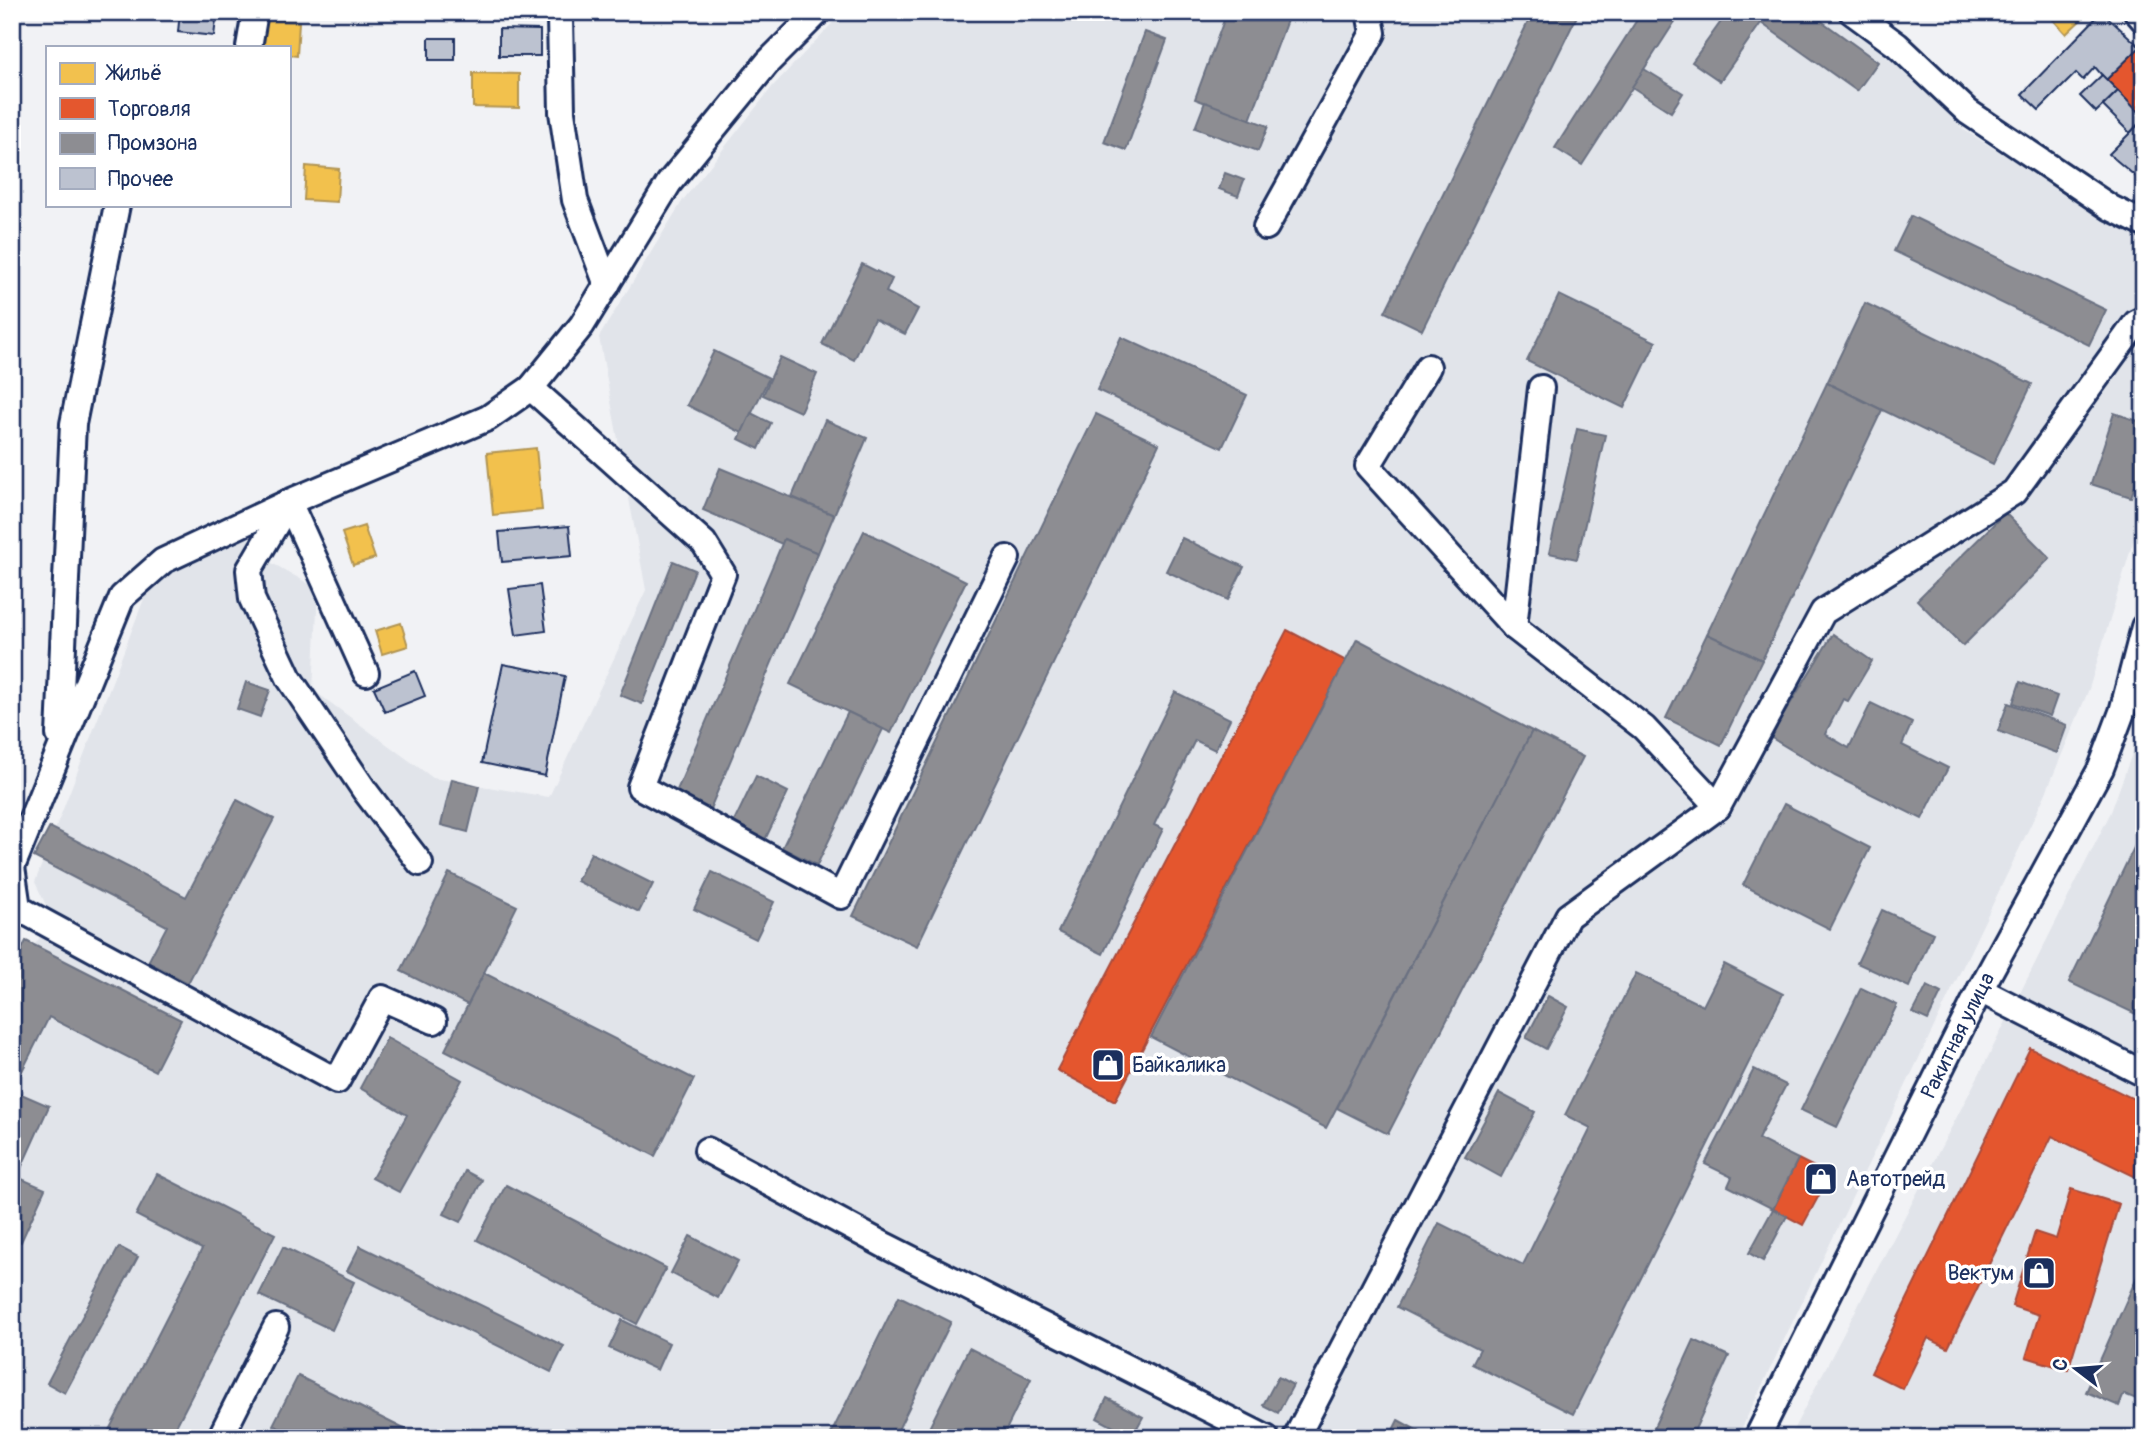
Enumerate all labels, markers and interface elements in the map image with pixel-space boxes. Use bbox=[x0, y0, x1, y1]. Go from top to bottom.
legend bbox=[46, 46, 290, 206]
text: Жильё bbox=[105, 60, 162, 87]
text: Торговля bbox=[108, 96, 191, 123]
text: Промзона bbox=[108, 130, 197, 157]
text: Прочее bbox=[108, 166, 174, 193]
street label: Ракитная улица bbox=[1915, 967, 2001, 1103]
shop icon: Байкалика bbox=[1089, 1046, 1127, 1084]
place label: Байкалика bbox=[1132, 1052, 1226, 1079]
shop icon: Автотрейд bbox=[1802, 1160, 1840, 1198]
place label: Автотрейд bbox=[1846, 1166, 1946, 1193]
shop icon: Вектум bbox=[2020, 1254, 2058, 1292]
place label: Вектум bbox=[1948, 1260, 2014, 1287]
north arrow bbox=[2040, 1334, 2110, 1404]
text: С bbox=[2047, 1355, 2074, 1374]

